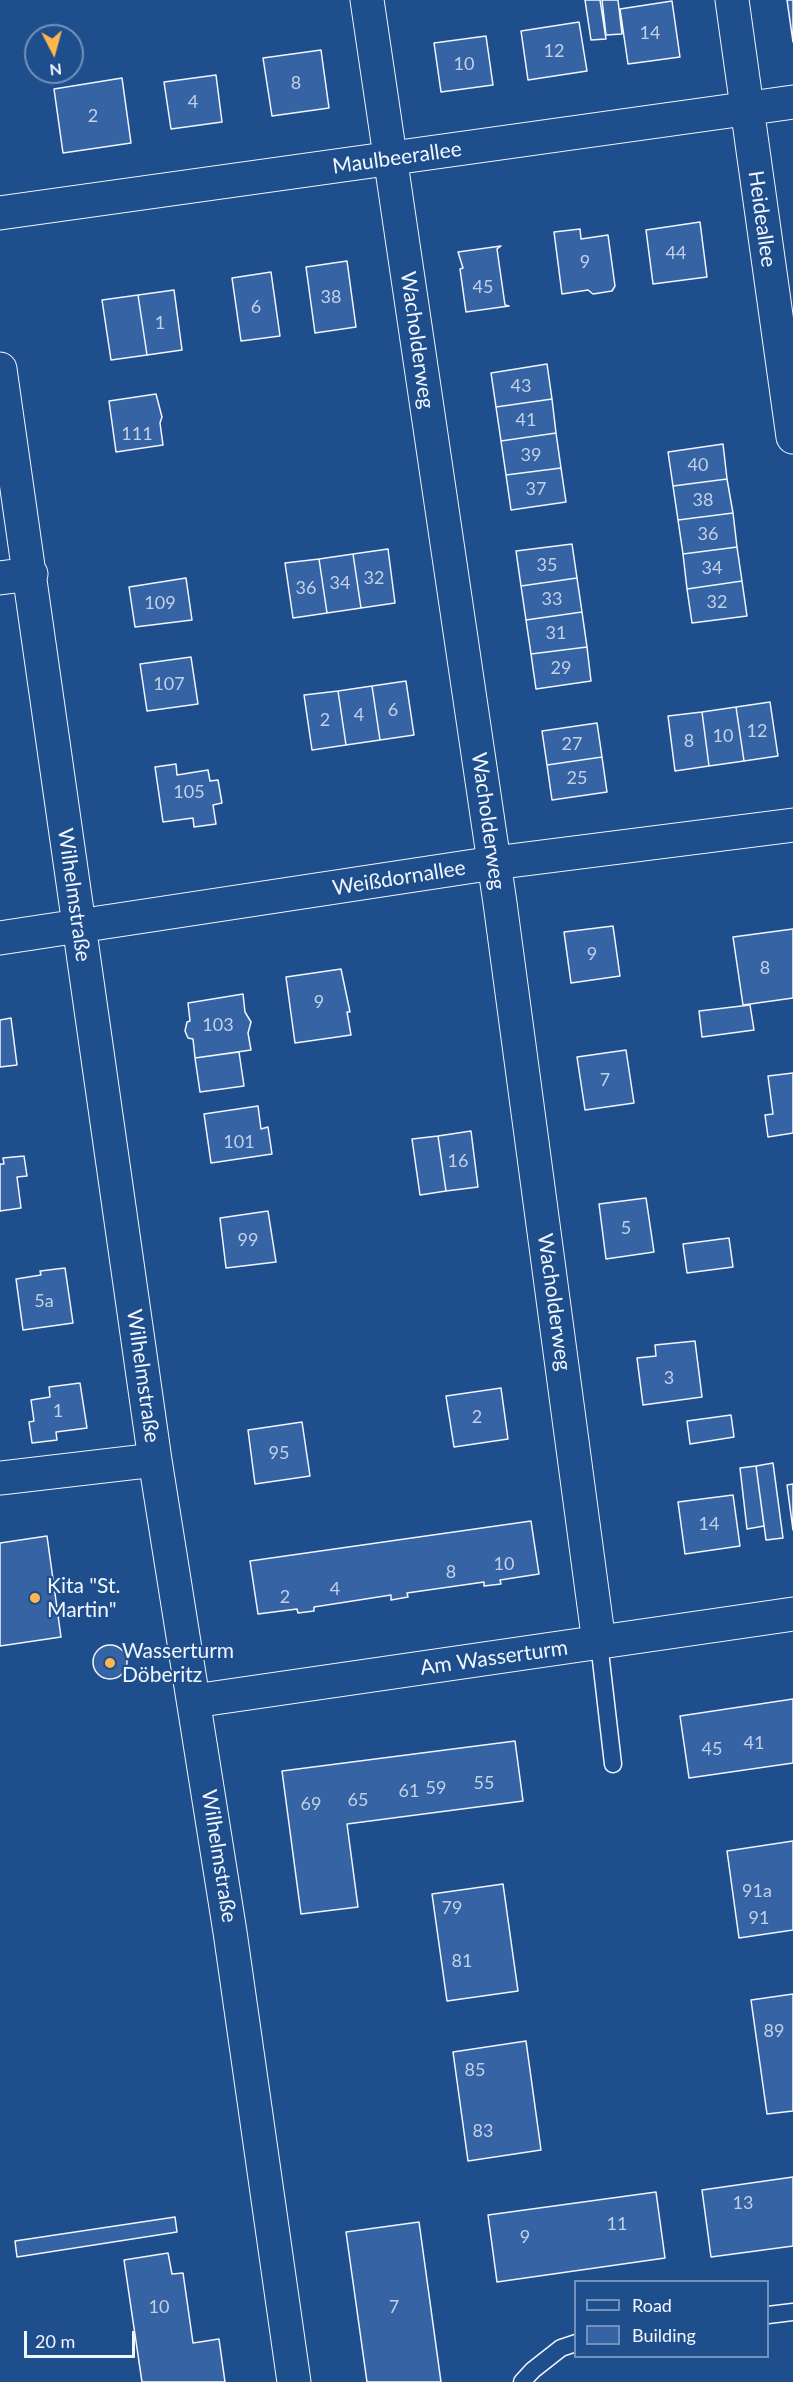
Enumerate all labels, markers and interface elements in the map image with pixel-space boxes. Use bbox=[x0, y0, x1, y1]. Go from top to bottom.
house number: 14 bbox=[640, 22, 660, 44]
north arrow bbox=[24, 24, 84, 84]
house number: 12 bbox=[544, 40, 564, 62]
house number: 10 bbox=[454, 53, 474, 75]
text: N bbox=[49, 60, 63, 81]
house number: 8 bbox=[291, 72, 301, 94]
house number: 4 bbox=[188, 91, 198, 113]
house number: 2 bbox=[88, 105, 98, 127]
street label: Maulbeerallee bbox=[331, 136, 463, 180]
street label: Heideallee bbox=[743, 169, 781, 269]
house number: 44 bbox=[666, 242, 686, 264]
house number: 9 bbox=[580, 251, 590, 273]
street label: Wacholderweg bbox=[395, 270, 439, 410]
house number: 45 bbox=[473, 276, 493, 298]
house number: 38 bbox=[321, 286, 341, 308]
house number: 6 bbox=[251, 296, 261, 318]
house number: 1 bbox=[155, 312, 165, 334]
house number: 43 bbox=[511, 375, 531, 397]
house number: 41 bbox=[516, 409, 536, 431]
house number: 111 bbox=[121, 423, 153, 445]
house number: 39 bbox=[521, 444, 541, 466]
house number: 40 bbox=[688, 454, 708, 476]
house number: 37 bbox=[526, 478, 546, 500]
house number: 38 bbox=[693, 489, 713, 511]
house number: 36 bbox=[698, 523, 718, 545]
house number: 35 bbox=[537, 554, 557, 576]
house number: 34 bbox=[702, 557, 722, 579]
house number: 32 bbox=[364, 567, 384, 589]
house number: 34 bbox=[330, 572, 350, 594]
house number: 36 bbox=[296, 577, 316, 599]
house number: 33 bbox=[542, 588, 562, 610]
house number: 32 bbox=[707, 591, 727, 613]
house number: 109 bbox=[144, 592, 176, 614]
house number: 31 bbox=[546, 622, 566, 644]
house number: 29 bbox=[551, 657, 571, 679]
house number: 107 bbox=[153, 673, 185, 695]
house number: 6 bbox=[388, 699, 398, 721]
house number: 4 bbox=[354, 704, 364, 726]
house number: 2 bbox=[320, 709, 330, 731]
house number: 12 bbox=[747, 720, 767, 742]
house number: 10 bbox=[713, 725, 733, 747]
house number: 8 bbox=[684, 730, 694, 752]
house number: 27 bbox=[562, 733, 582, 755]
street label: Wacholderweg bbox=[466, 751, 510, 891]
house number: 25 bbox=[567, 767, 587, 789]
house number: 105 bbox=[173, 781, 205, 803]
street label: Wilhelmstraße bbox=[52, 827, 96, 963]
street label: Weißdornallee bbox=[331, 855, 467, 901]
house number: 9 bbox=[587, 943, 597, 965]
house number: 8 bbox=[760, 957, 770, 979]
house number: 9 bbox=[314, 991, 324, 1013]
house number: 103 bbox=[202, 1014, 234, 1036]
house number: 7 bbox=[600, 1069, 610, 1091]
house number: 101 bbox=[223, 1131, 255, 1153]
house number: 16 bbox=[448, 1150, 468, 1172]
house number: 5 bbox=[621, 1217, 631, 1239]
house number: 99 bbox=[238, 1229, 258, 1251]
street label: Wacholderweg bbox=[532, 1232, 576, 1372]
house number: 5a bbox=[34, 1290, 54, 1312]
street label: Wilhelmstraße bbox=[121, 1308, 165, 1444]
house number: 3 bbox=[664, 1367, 674, 1389]
house number: 1 bbox=[53, 1400, 63, 1422]
house number: 2 bbox=[472, 1406, 482, 1428]
house number: 95 bbox=[269, 1442, 289, 1464]
house number: 14 bbox=[699, 1513, 719, 1535]
house number: 10 bbox=[494, 1553, 514, 1575]
house number: 8 bbox=[446, 1561, 456, 1583]
place label: Kita "St. Martin" bbox=[47, 1573, 120, 1623]
house number: 4 bbox=[330, 1578, 340, 1600]
house number: 2 bbox=[280, 1586, 290, 1608]
marker: Kita "St. Martin" bbox=[28, 1591, 42, 1605]
street label: Am Wasserturm bbox=[419, 1635, 569, 1681]
place label: Wasserturm Döberitz bbox=[122, 1638, 234, 1688]
marker: Wasserturm Döberitz bbox=[103, 1656, 117, 1670]
house number: 41 bbox=[744, 1732, 764, 1754]
house number: 45 bbox=[702, 1738, 722, 1760]
house number: 55 bbox=[474, 1772, 494, 1794]
house number: 59 bbox=[426, 1777, 446, 1799]
house number: 61 bbox=[399, 1780, 419, 1802]
street label: Wilhelmstraße bbox=[196, 1788, 242, 1924]
house number: 65 bbox=[348, 1789, 368, 1811]
house number: 69 bbox=[301, 1793, 321, 1815]
house number: 91a bbox=[742, 1880, 772, 1902]
house number: 79 bbox=[442, 1897, 462, 1919]
house number: 91 bbox=[749, 1907, 769, 1929]
house number: 81 bbox=[452, 1950, 472, 1972]
house number: 89 bbox=[764, 2020, 784, 2042]
house number: 85 bbox=[465, 2059, 485, 2081]
house number: 83 bbox=[473, 2120, 493, 2142]
house number: 13 bbox=[733, 2192, 753, 2214]
house number: 11 bbox=[607, 2213, 627, 2235]
house number: 9 bbox=[520, 2226, 530, 2248]
legend bbox=[574, 2280, 769, 2358]
text: Road bbox=[632, 2294, 672, 2316]
house number: 10 bbox=[149, 2296, 169, 2318]
house number: 7 bbox=[389, 2296, 399, 2318]
scale bar bbox=[27, 2319, 138, 2357]
text: Building bbox=[632, 2324, 696, 2346]
text: 20 m bbox=[35, 2330, 75, 2352]

